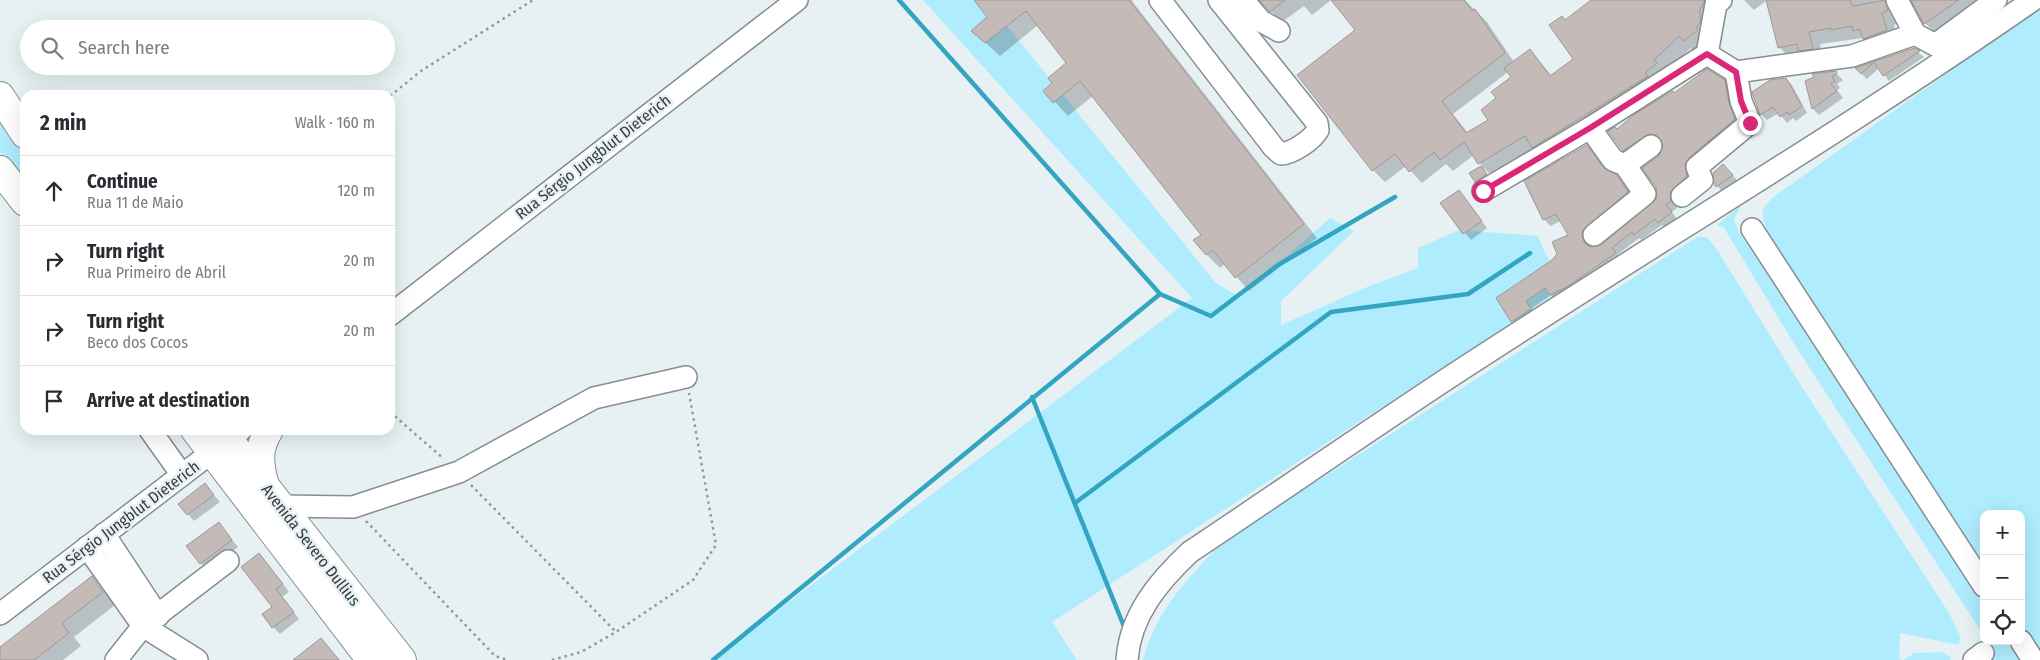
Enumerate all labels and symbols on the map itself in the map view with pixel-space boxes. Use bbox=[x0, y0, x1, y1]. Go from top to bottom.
street label: Rua Sérgio Jungblut Dieterich bbox=[512, 91, 674, 223]
route end bbox=[1739, 112, 1762, 135]
route start bbox=[1472, 180, 1495, 203]
street label: Rua Sérgio Jungblut Dieterich bbox=[39, 457, 203, 587]
street label: Avenida Severo Dullius bbox=[258, 480, 365, 610]

